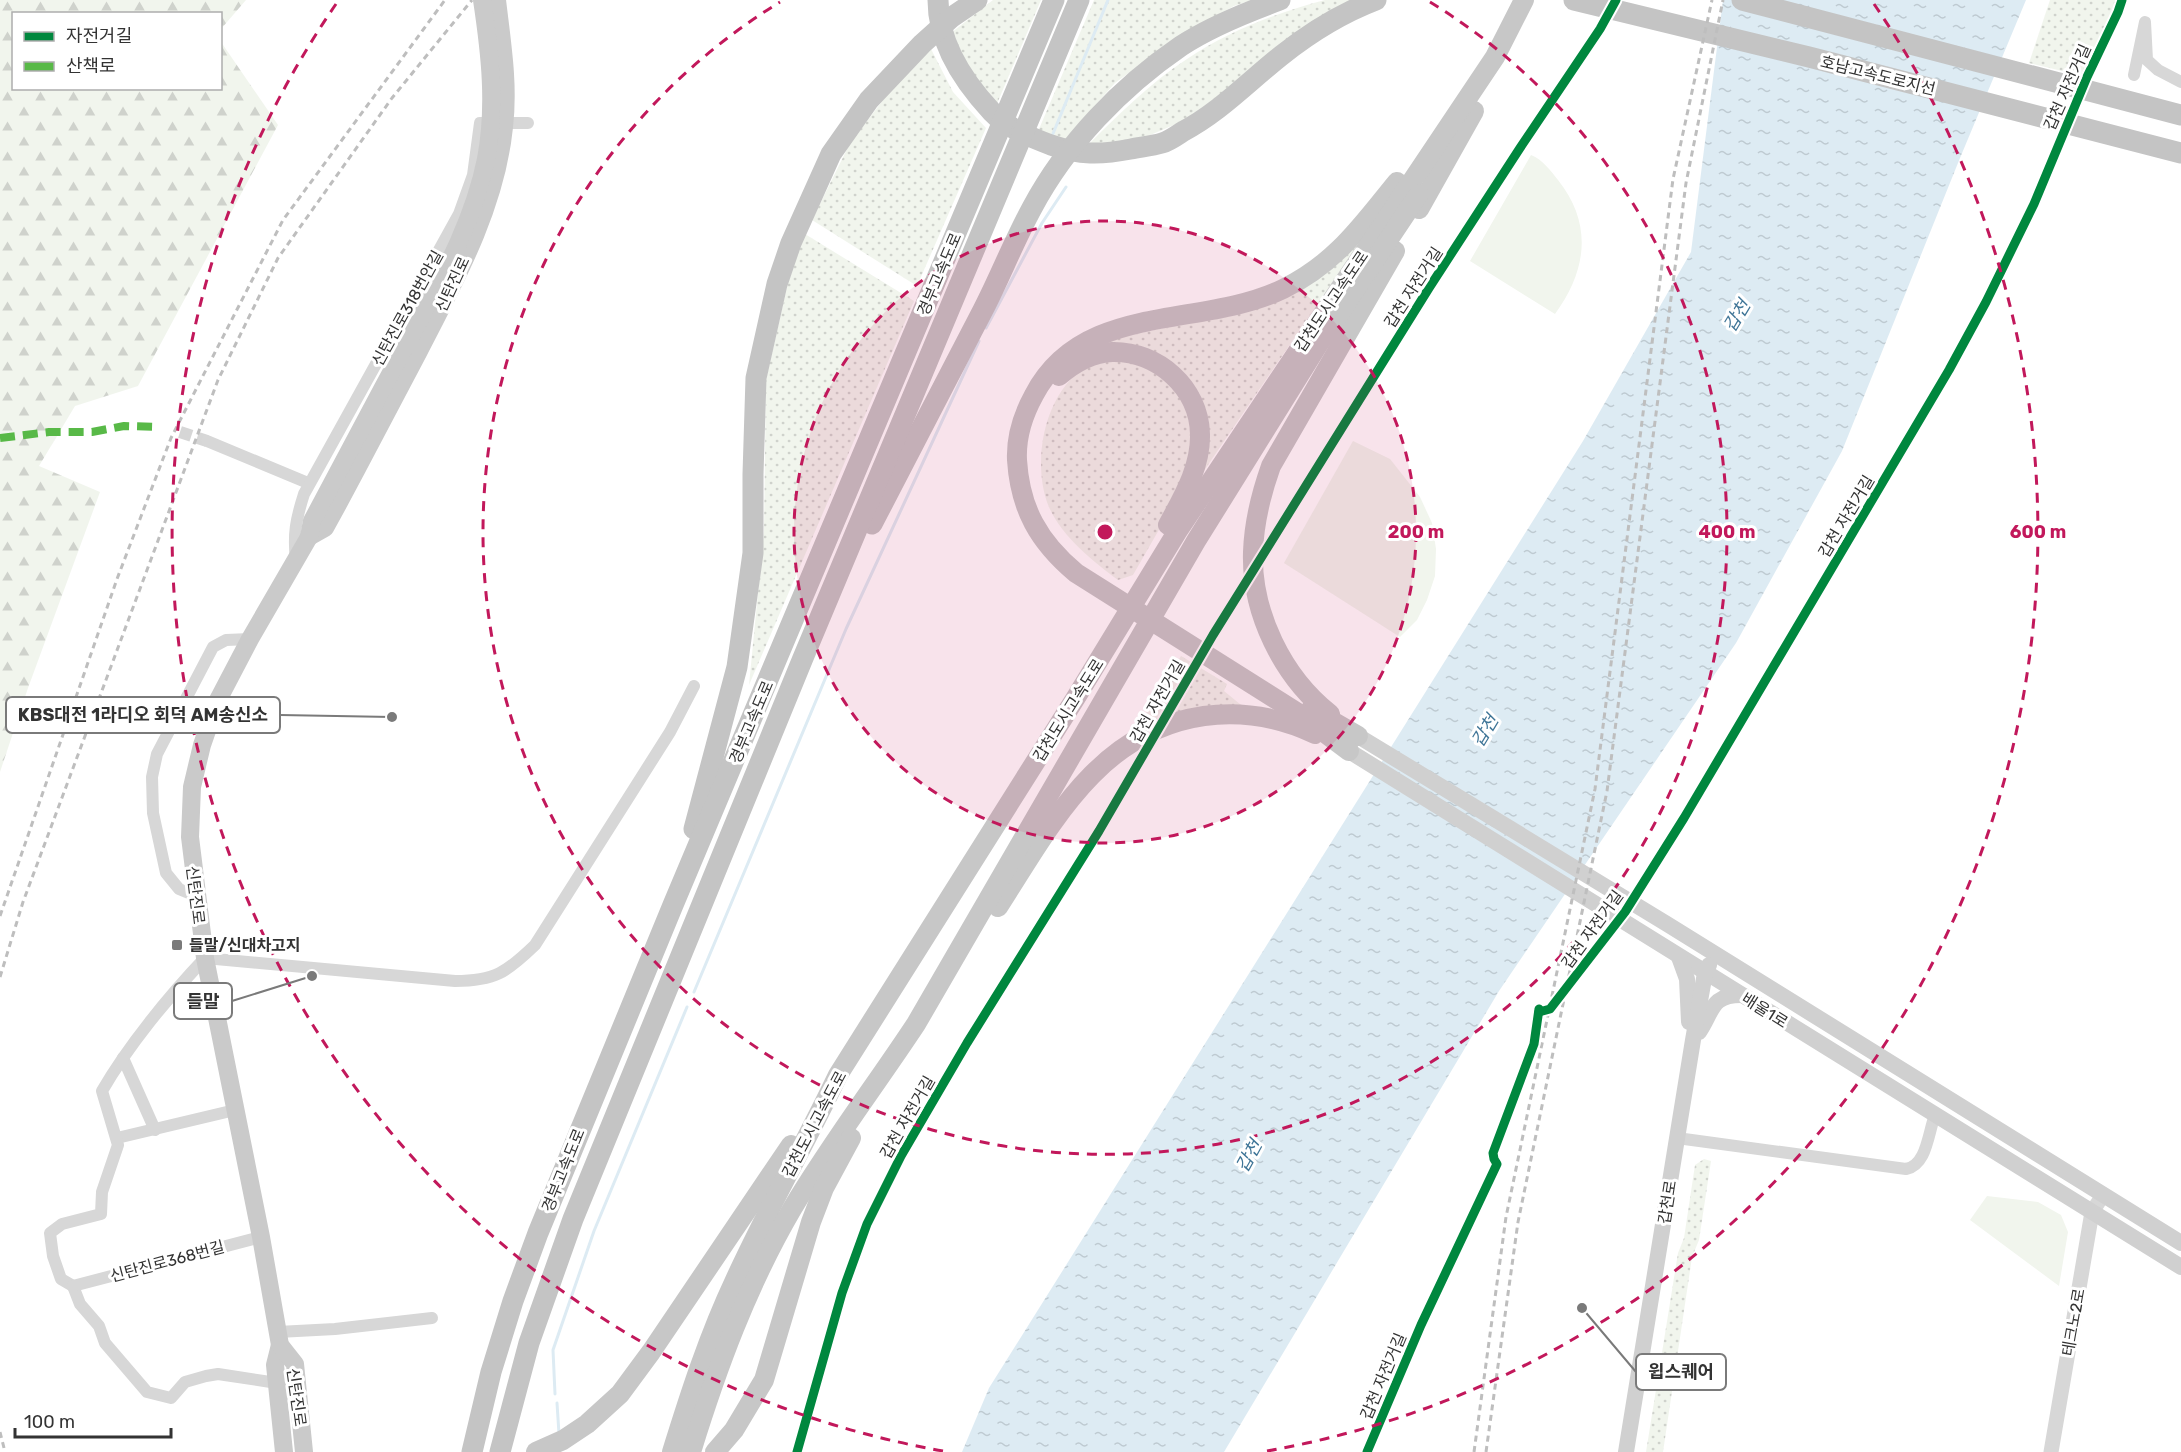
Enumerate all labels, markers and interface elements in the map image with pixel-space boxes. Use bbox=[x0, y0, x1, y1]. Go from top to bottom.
legend bbox=[12, 12, 222, 90]
text: 자전거길 bbox=[66, 25, 132, 47]
street label: 갑천 자전거길 bbox=[2040, 41, 2095, 133]
street label: 호남고속도로지선 bbox=[1818, 52, 1937, 99]
text: 산책로 bbox=[66, 55, 116, 77]
street label: 경부고속도로 bbox=[913, 230, 966, 319]
street label: 갑천 자전거길 bbox=[1380, 243, 1447, 331]
street label: 신탄진로318번안길 bbox=[368, 247, 447, 369]
street label: 갑천도시고속도로 bbox=[1291, 247, 1372, 355]
street label: 신탄진로 bbox=[431, 253, 474, 315]
water label: 갑천 bbox=[1719, 294, 1756, 336]
street label: 갑천 자전거길 bbox=[1815, 472, 1878, 561]
text: 200 m bbox=[1388, 521, 1444, 543]
text: 400 m bbox=[1698, 521, 1756, 543]
text: 600 m bbox=[2010, 521, 2066, 543]
centre of rings bbox=[1095, 522, 1115, 542]
street label: 갑천도시고속도로 bbox=[1029, 655, 1108, 765]
street label: 갑천 자전거길 bbox=[1126, 657, 1189, 746]
street label: 경부고속도로 bbox=[725, 678, 778, 767]
callout: KBS대전 1라디오 회덕 AM송신소 bbox=[6, 697, 280, 733]
text: KBS대전 1라디오 회덕 AM송신소 bbox=[18, 704, 268, 726]
water label: 갑천 bbox=[1467, 709, 1504, 751]
street label: 신탄진로 bbox=[182, 865, 209, 926]
street label: 갑천 자전거길 bbox=[1558, 886, 1627, 972]
place label: 들말/신대차고지 bbox=[189, 936, 301, 955]
marker: 들말/신대차고지 bbox=[170, 938, 184, 952]
callout: 들말 bbox=[174, 983, 232, 1019]
street label: 배울1로 bbox=[1738, 989, 1792, 1032]
text: 들말 bbox=[186, 991, 220, 1013]
street label: 갑천도시고속도로 bbox=[778, 1068, 851, 1181]
street label: 갑천 자전거길 bbox=[876, 1073, 939, 1162]
street label: 경부고속도로 bbox=[538, 1125, 589, 1215]
water label: 갑천 bbox=[1231, 1134, 1268, 1176]
street label: 갑천로 bbox=[1655, 1179, 1680, 1225]
street label: 신탄진로368번길 bbox=[108, 1237, 226, 1286]
street label: 테크노2로 bbox=[2058, 1287, 2089, 1357]
street label: 갑천 자전거길 bbox=[1357, 1330, 1410, 1422]
callout: 윕스퀘어 bbox=[1636, 1354, 1726, 1390]
text: 윕스퀘어 bbox=[1648, 1361, 1714, 1383]
street label: 신탄진로 bbox=[283, 1367, 310, 1428]
scale bar bbox=[15, 1401, 171, 1439]
text: 100 m bbox=[24, 1411, 75, 1433]

